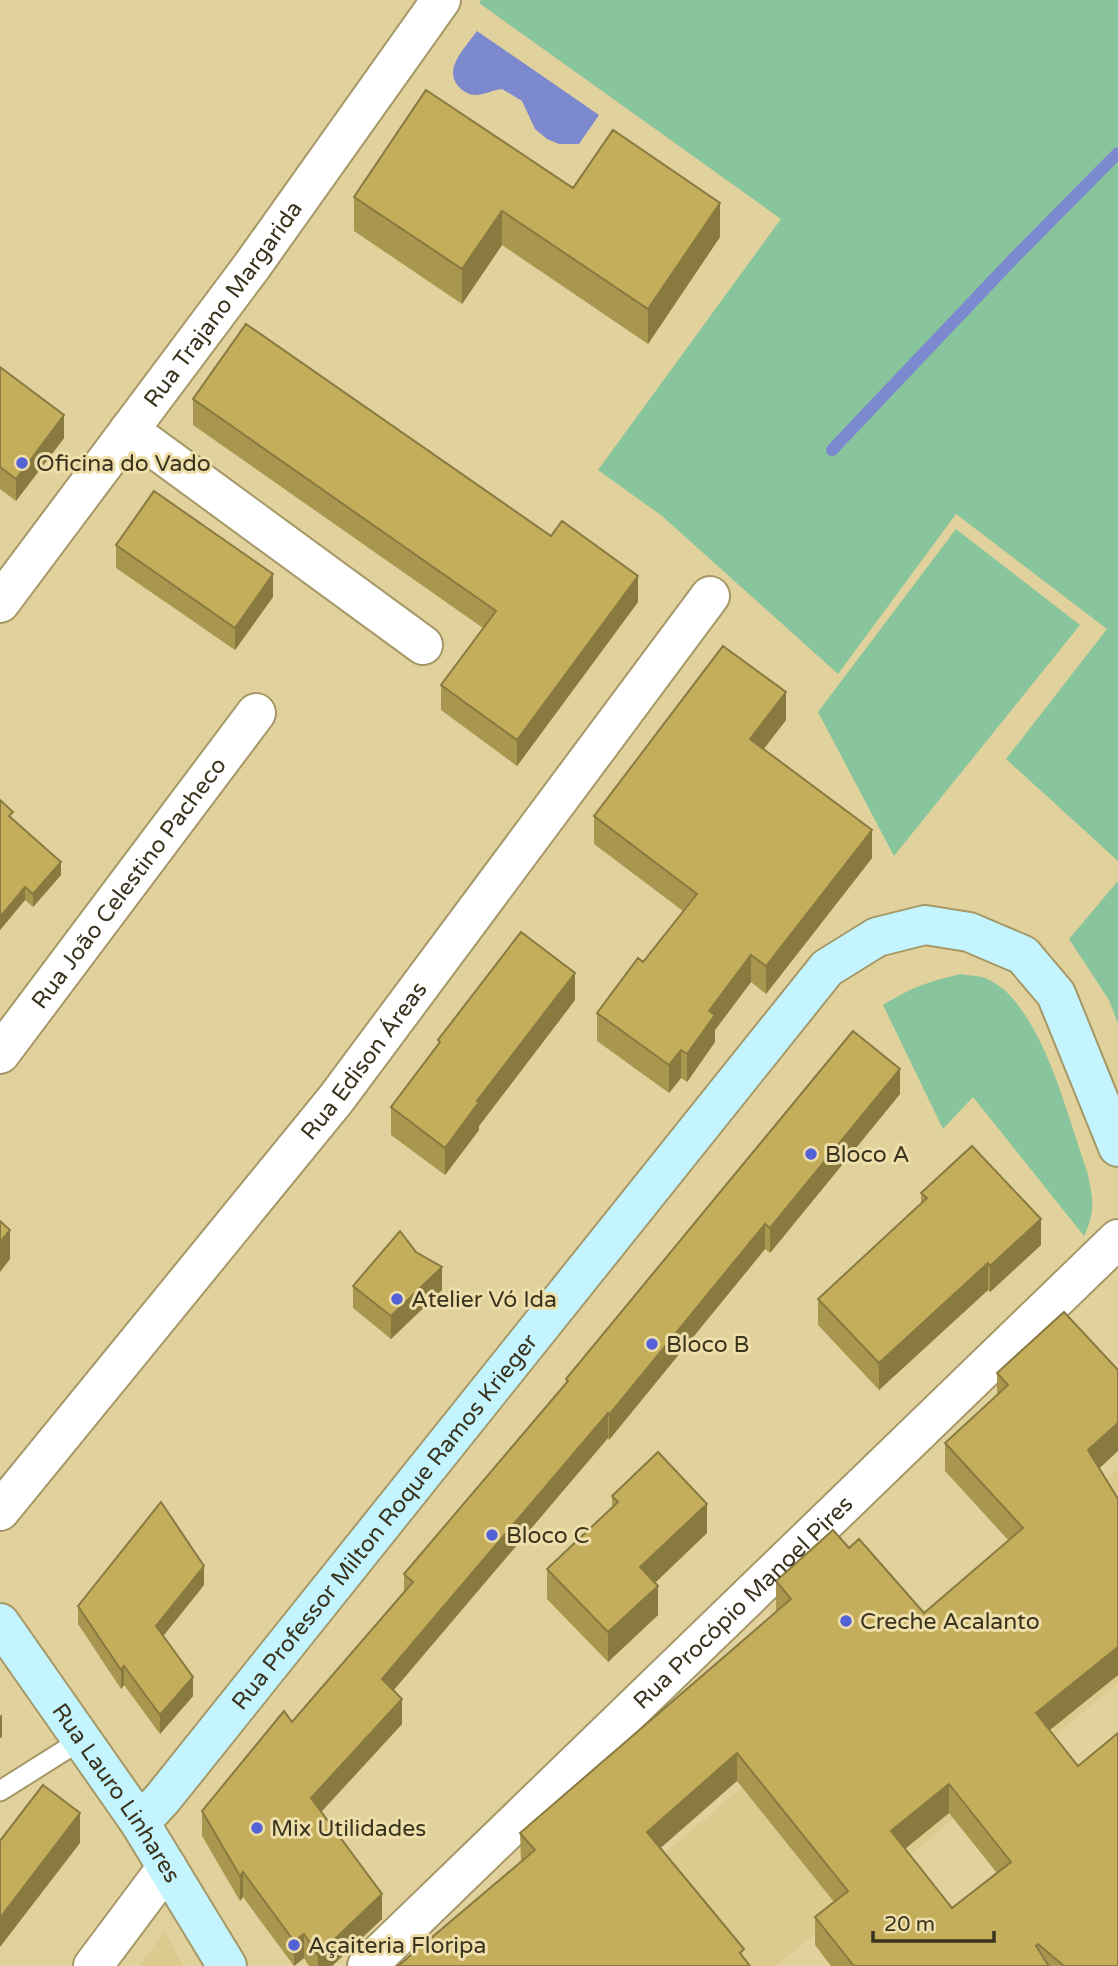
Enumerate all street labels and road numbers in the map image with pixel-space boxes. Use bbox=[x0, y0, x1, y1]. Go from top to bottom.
street label: Rua Trajano Margarida bbox=[138, 196, 309, 413]
street label: Rua João Celestino Pacheco bbox=[26, 752, 233, 1015]
street label: Rua Edison Áreas bbox=[295, 976, 433, 1146]
street label: Rua Professor Milton Roque Ramos Krieger bbox=[226, 1328, 544, 1716]
street label: Rua Procópio Manoel Pires bbox=[628, 1490, 859, 1716]
street label: Rua Lauro Linhares bbox=[46, 1698, 186, 1888]

